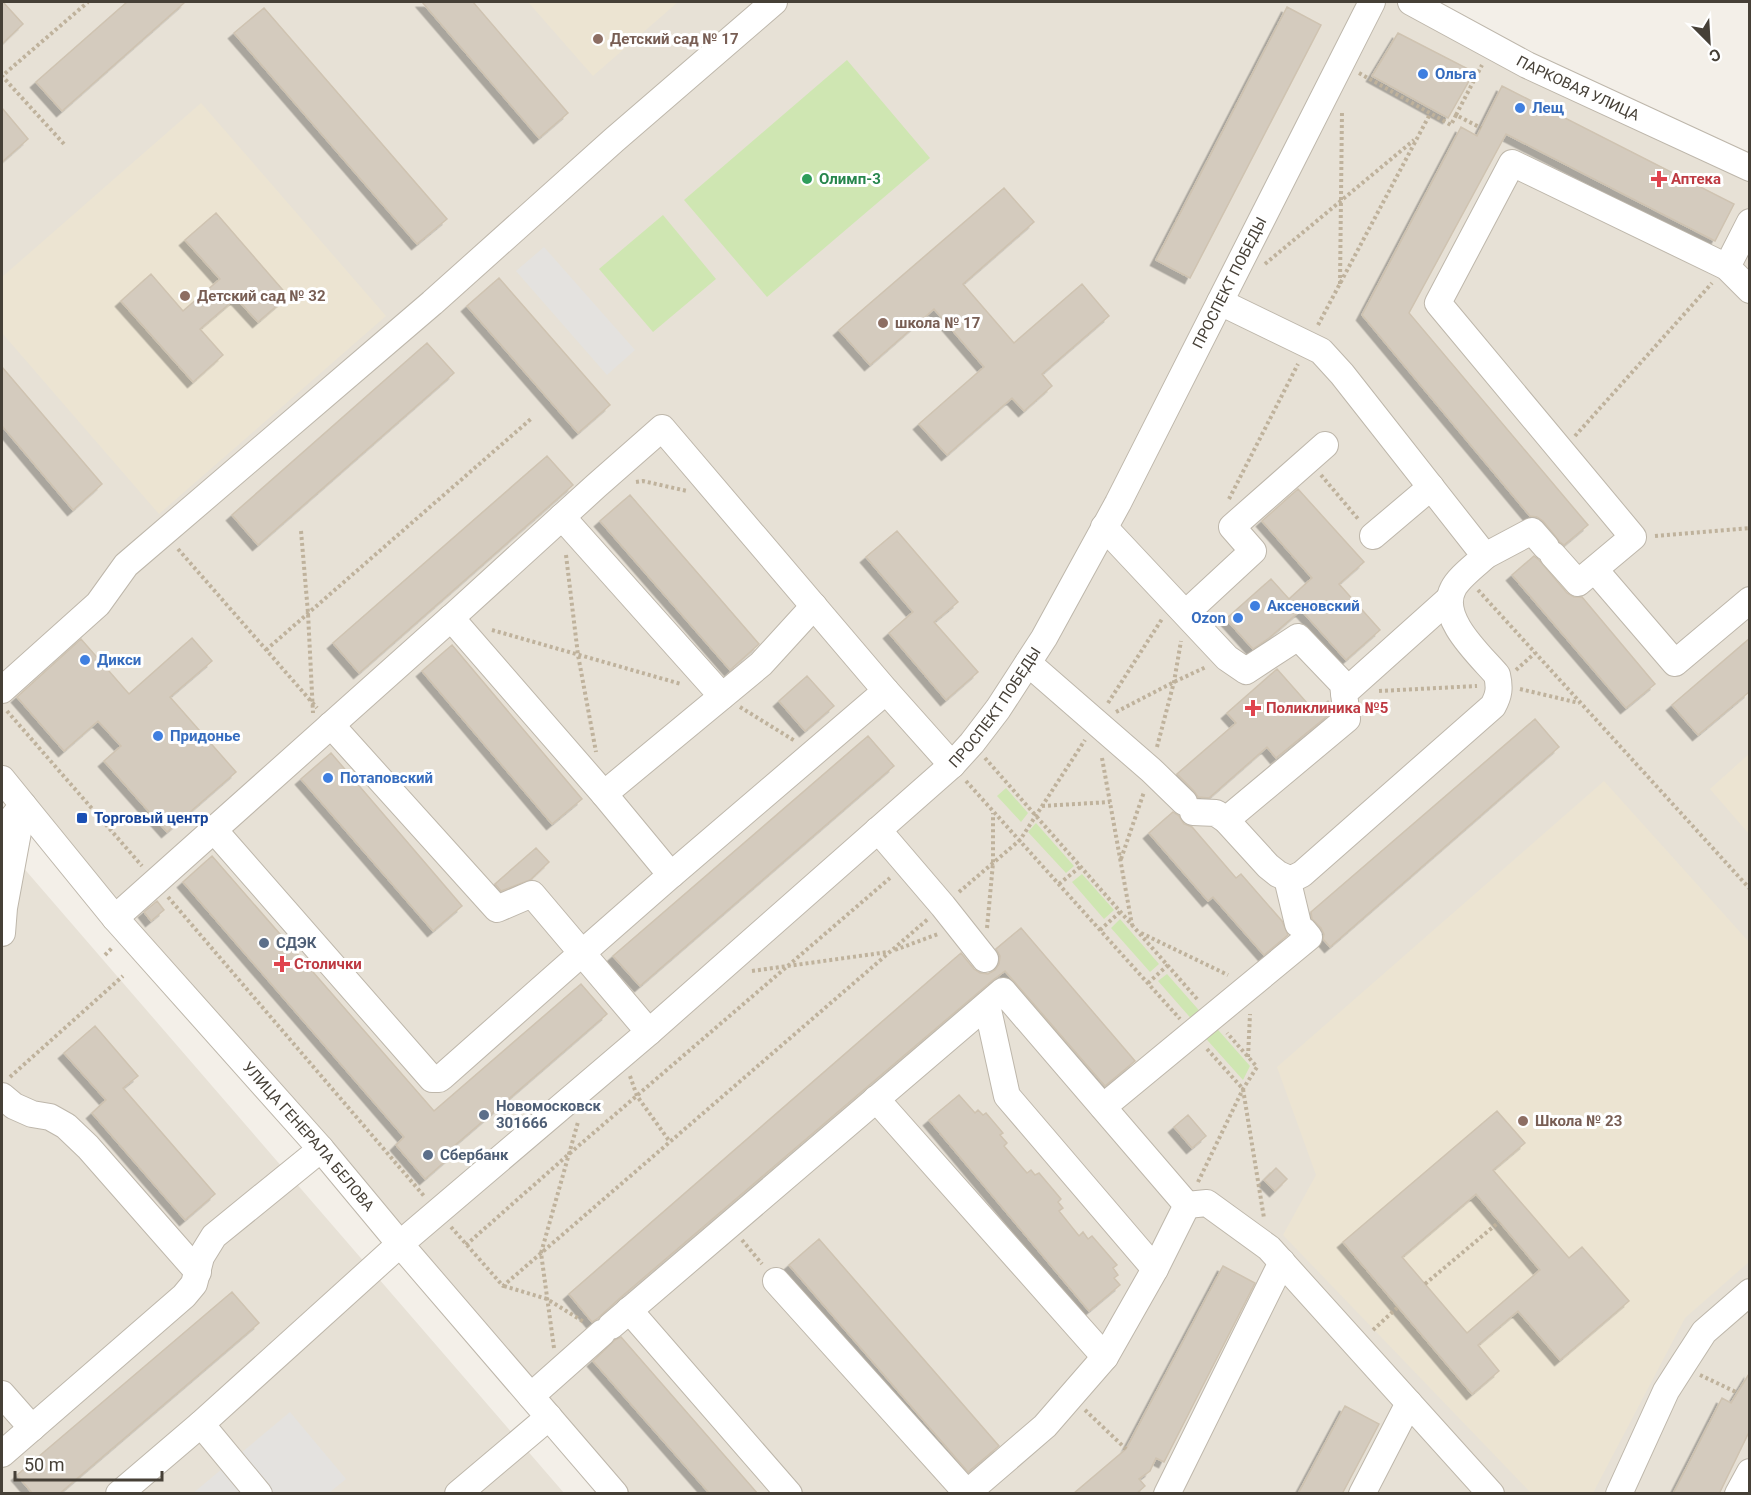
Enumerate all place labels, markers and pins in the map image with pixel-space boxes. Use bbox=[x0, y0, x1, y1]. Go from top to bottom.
place label: Детский сад № 17 bbox=[610, 30, 739, 48]
marker: Детский сад № 17 bbox=[591, 32, 605, 46]
place label: Ольга bbox=[1435, 65, 1477, 83]
marker: Ольга bbox=[1416, 67, 1430, 81]
place label: Лещ bbox=[1532, 99, 1565, 117]
marker: Лещ bbox=[1513, 101, 1527, 115]
place label: Олимп-3 bbox=[819, 170, 881, 188]
place label: Аптека bbox=[1671, 170, 1721, 188]
marker: Олимп-3 bbox=[800, 172, 814, 186]
marker: Аптека bbox=[1652, 172, 1666, 186]
place label: Детский сад № 32 bbox=[197, 287, 326, 305]
marker: Детский сад № 32 bbox=[178, 289, 192, 303]
place label: школа № 17 bbox=[895, 314, 980, 332]
marker: школа № 17 bbox=[876, 316, 890, 330]
place label: Аксеновский bbox=[1267, 597, 1360, 615]
marker: Аксеновский bbox=[1248, 599, 1262, 613]
place label: Ozon bbox=[1191, 609, 1226, 627]
marker: Ozon bbox=[1231, 611, 1245, 625]
place label: Дикси bbox=[97, 651, 141, 669]
marker: Дикси bbox=[78, 653, 92, 667]
marker: Поликлиника №5 bbox=[1244, 699, 1262, 717]
place label: Поликлиника №5 bbox=[1266, 699, 1388, 717]
place label: Придонье bbox=[170, 727, 240, 745]
marker: Придонье bbox=[151, 729, 165, 743]
place label: Потаповский bbox=[340, 769, 433, 787]
marker: Потаповский bbox=[321, 771, 335, 785]
place label: Торговый центр bbox=[94, 809, 208, 827]
marker: Торговый центр bbox=[75, 811, 89, 825]
place label: СДЭК bbox=[276, 934, 317, 952]
marker: СДЭК bbox=[257, 936, 271, 950]
place label: Столички bbox=[294, 955, 362, 973]
marker: Столички bbox=[275, 957, 289, 971]
place label: Новомосковск 301666 bbox=[496, 1097, 602, 1132]
marker: Новомосковск 301666 bbox=[477, 1108, 491, 1122]
place label: Школа № 23 bbox=[1535, 1112, 1622, 1130]
marker: Школа № 23 bbox=[1516, 1114, 1530, 1128]
place label: Сбербанк bbox=[440, 1146, 509, 1164]
marker: Сбербанк bbox=[421, 1148, 435, 1162]

